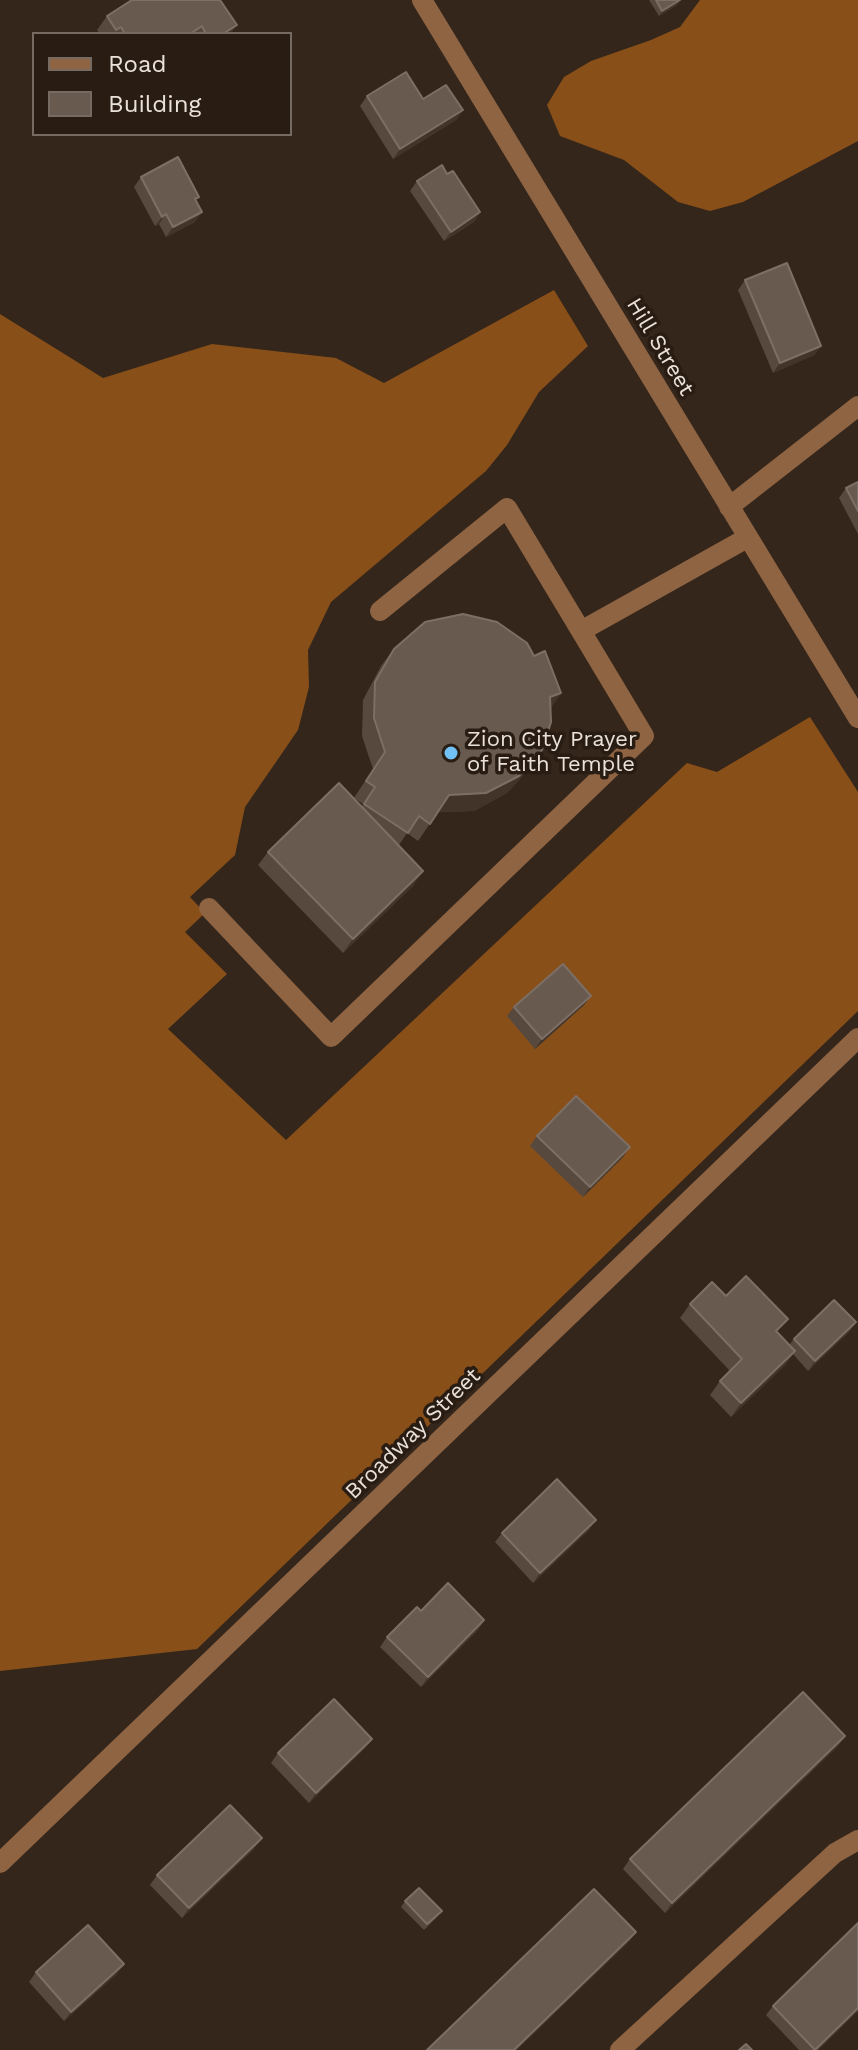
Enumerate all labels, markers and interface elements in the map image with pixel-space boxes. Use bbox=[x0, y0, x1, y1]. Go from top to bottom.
legend bbox=[32, 32, 292, 136]
text: Road bbox=[108, 50, 167, 78]
text: Building bbox=[108, 90, 201, 118]
street label: Hill Street bbox=[621, 293, 699, 401]
place label: Zion City Prayer of Faith Temple bbox=[467, 727, 637, 778]
marker: Zion City Prayer of Faith Temple bbox=[442, 744, 460, 762]
street label: Broadway Street bbox=[340, 1363, 486, 1505]

